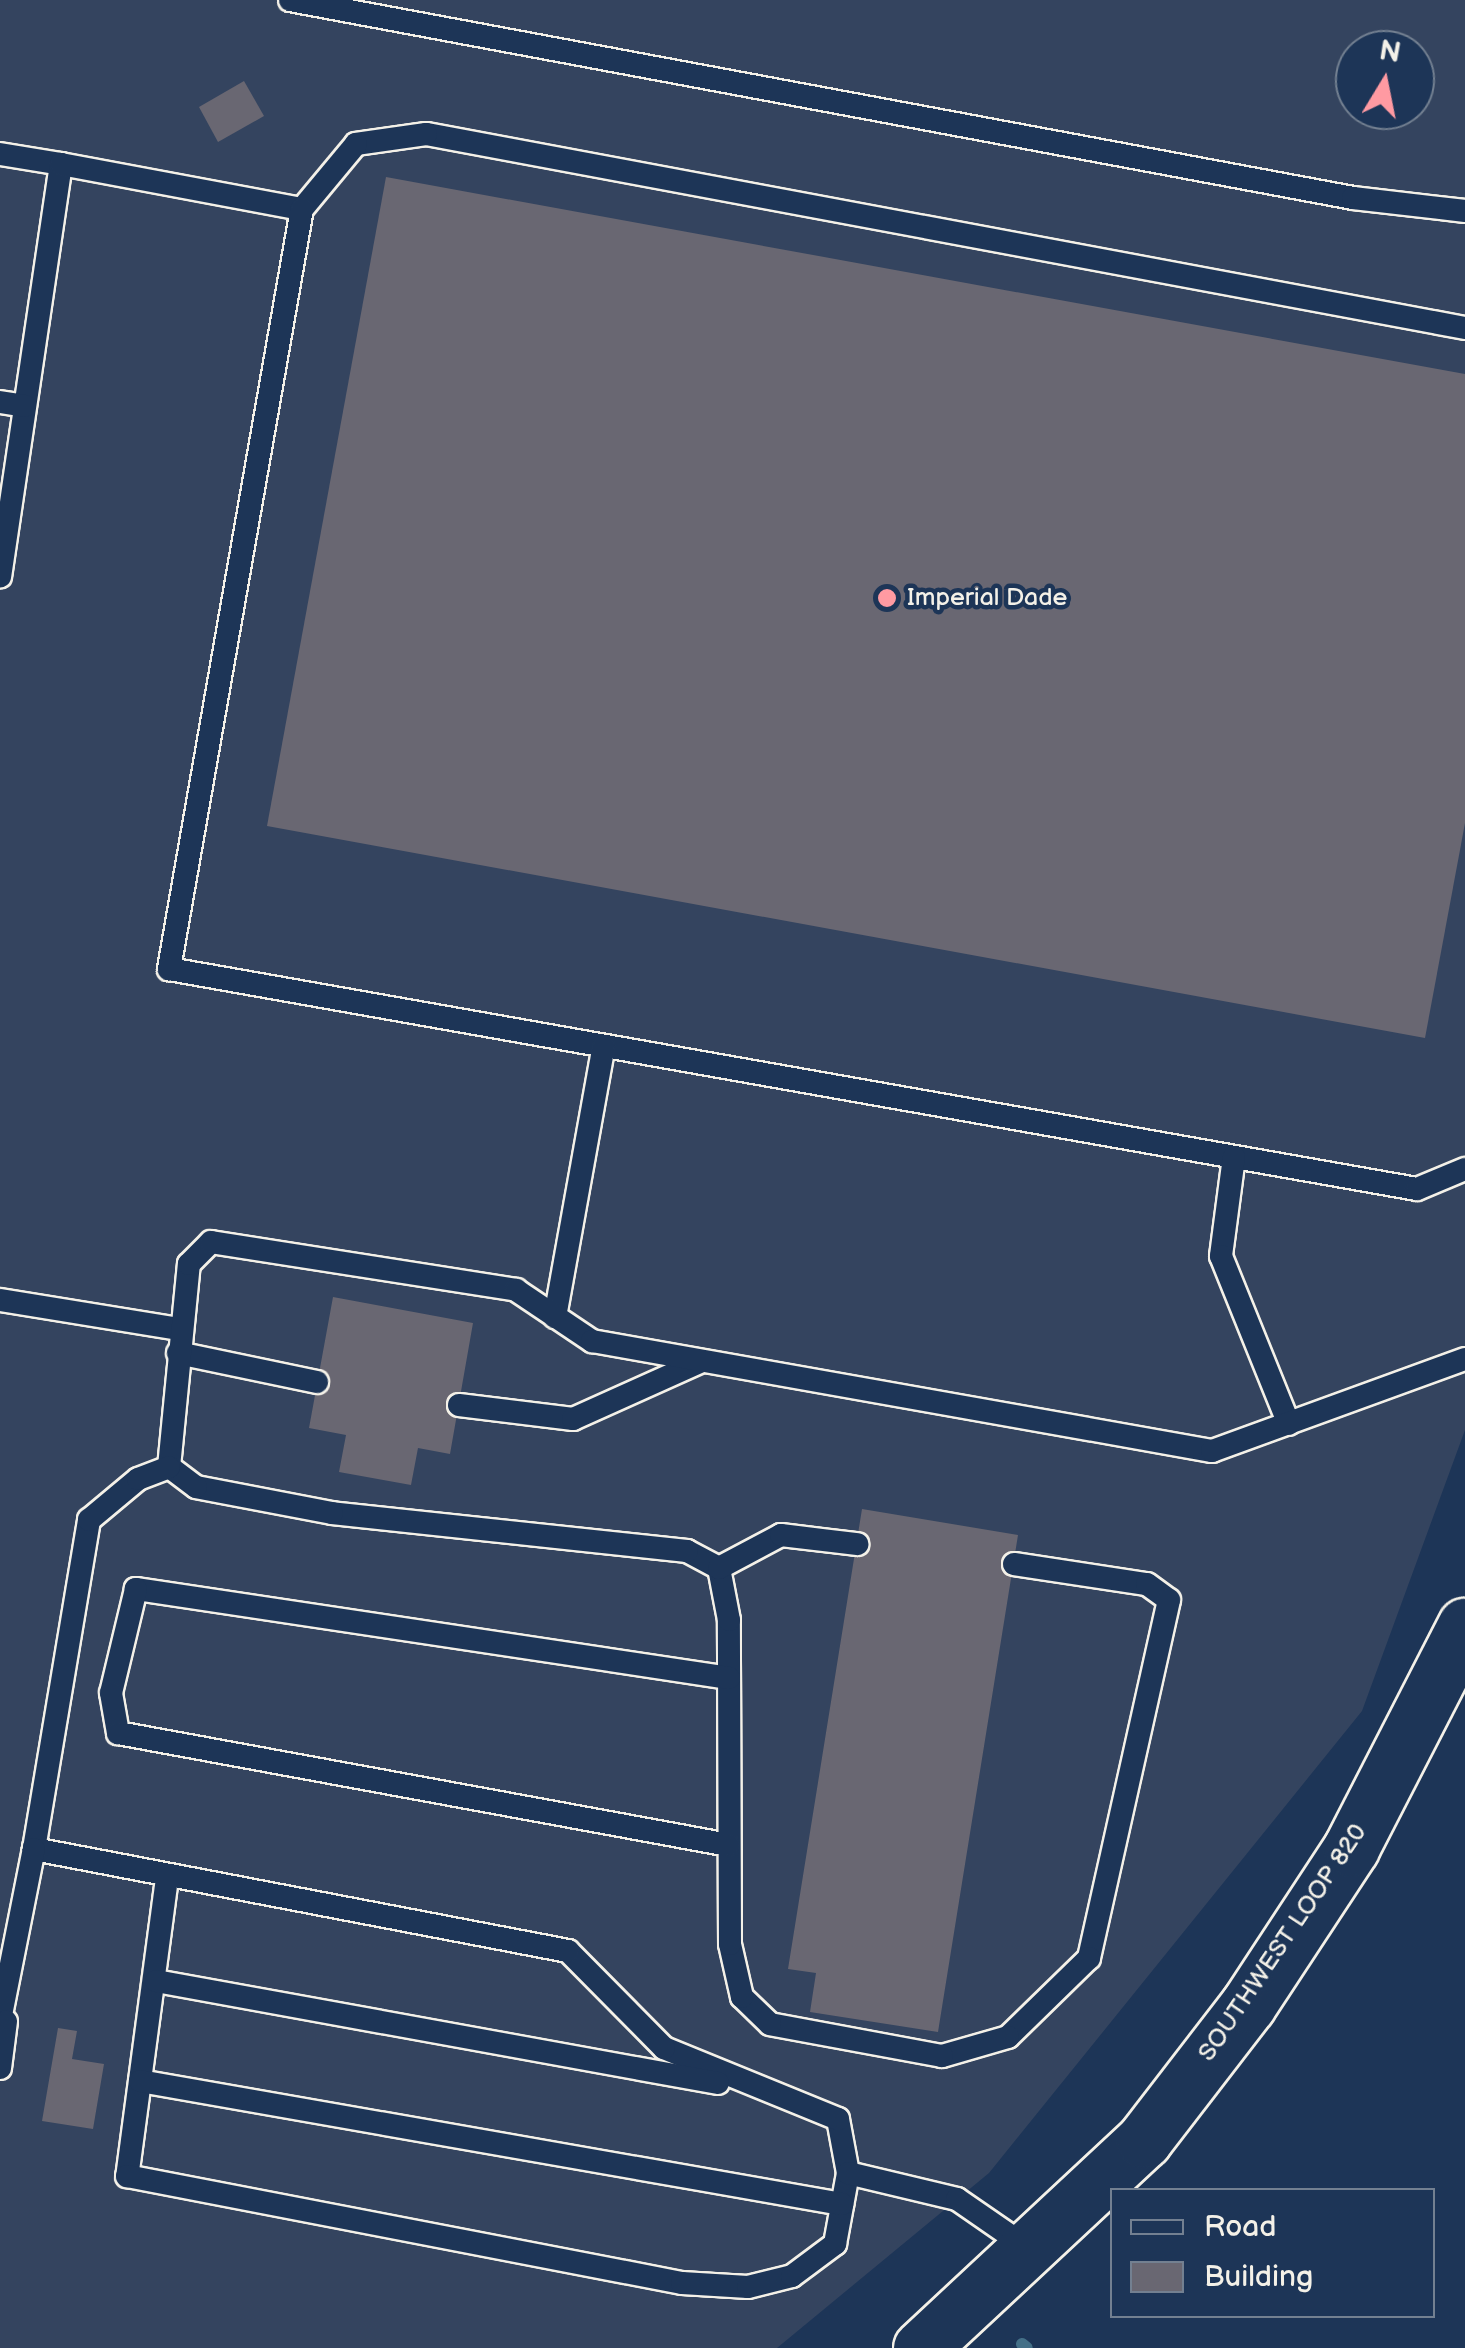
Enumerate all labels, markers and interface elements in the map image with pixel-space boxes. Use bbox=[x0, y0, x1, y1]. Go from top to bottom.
north arrow bbox=[1335, 30, 1435, 130]
text: N bbox=[1377, 34, 1403, 70]
place label: Imperial Dade bbox=[907, 583, 1067, 613]
marker: Imperial Dade bbox=[876, 587, 898, 609]
street label: SOUTHWEST LOOP 820 bbox=[1192, 1819, 1374, 2067]
legend bbox=[1110, 2188, 1435, 2318]
text: Road bbox=[1204, 2209, 1277, 2245]
text: Building bbox=[1204, 2259, 1313, 2295]

